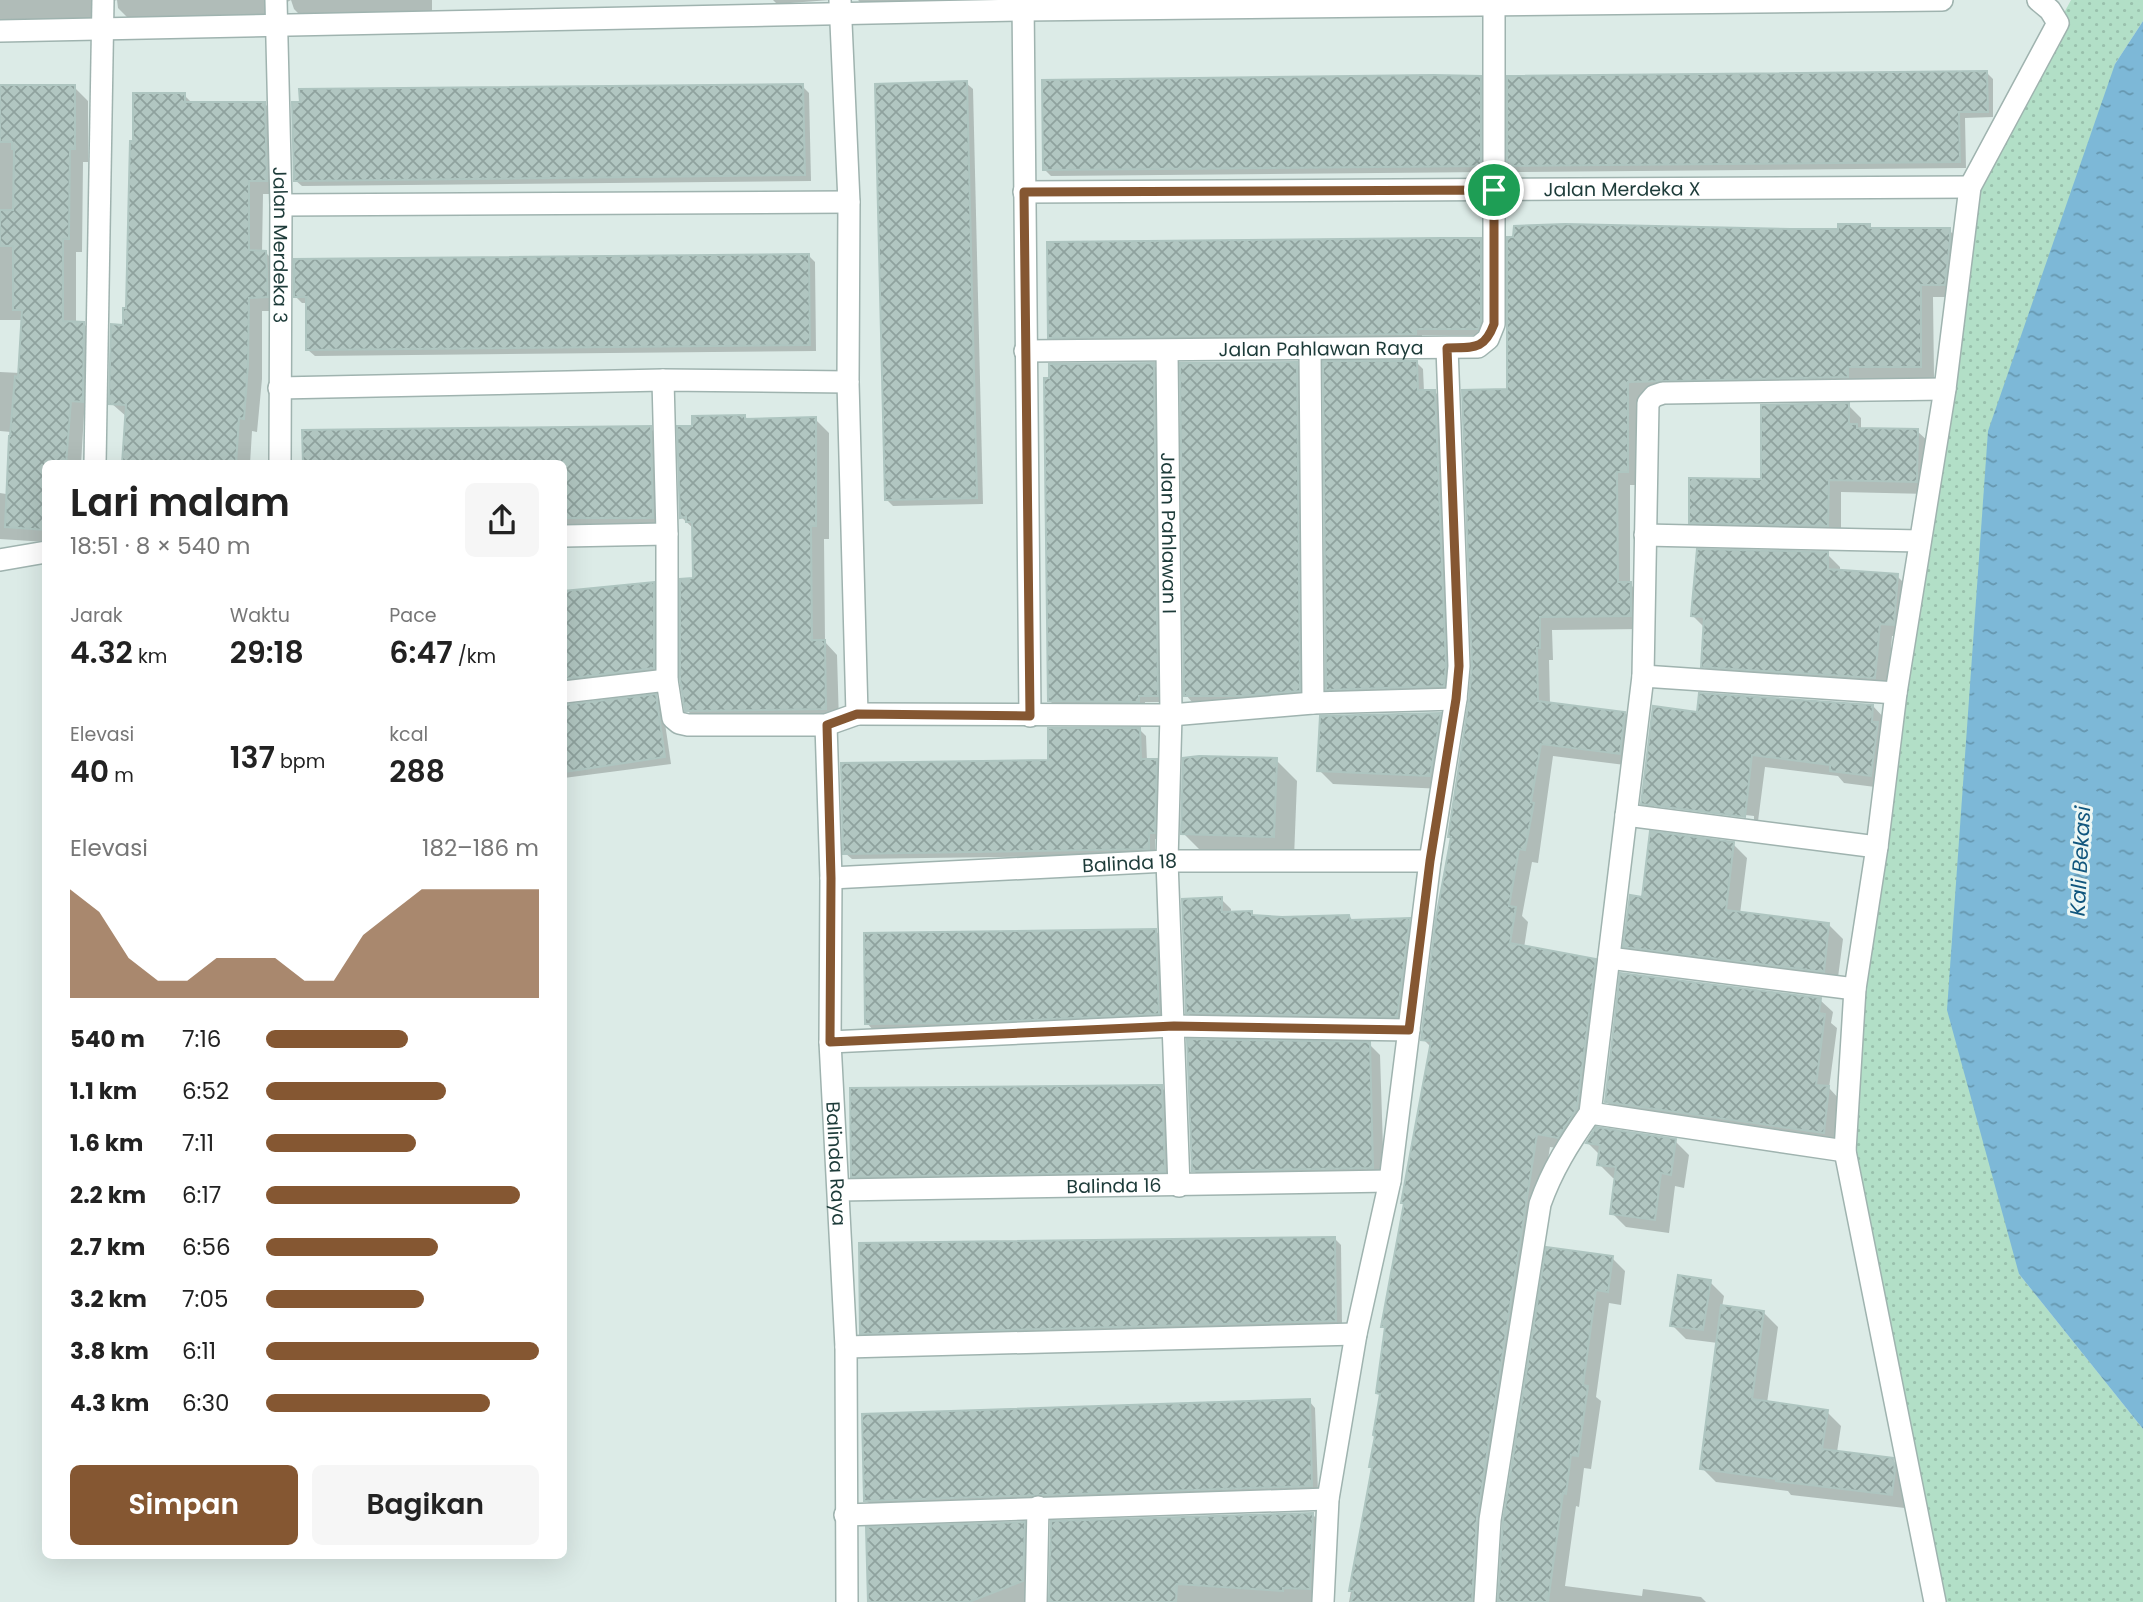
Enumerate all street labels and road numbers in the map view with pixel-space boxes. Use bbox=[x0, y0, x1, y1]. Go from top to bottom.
street label: Jalan Merdeka 3 bbox=[267, 166, 295, 323]
street label: Jalan Merdeka X bbox=[1543, 175, 1701, 203]
street label: Jalan Pahlawan Raya bbox=[1218, 334, 1424, 363]
street label: Jalan Pahlawan I bbox=[1155, 452, 1183, 614]
street label: Balinda 18 bbox=[1082, 848, 1177, 879]
street label: Balinda Raya bbox=[820, 1101, 853, 1227]
street label: Balinda 16 bbox=[1066, 1171, 1162, 1200]

